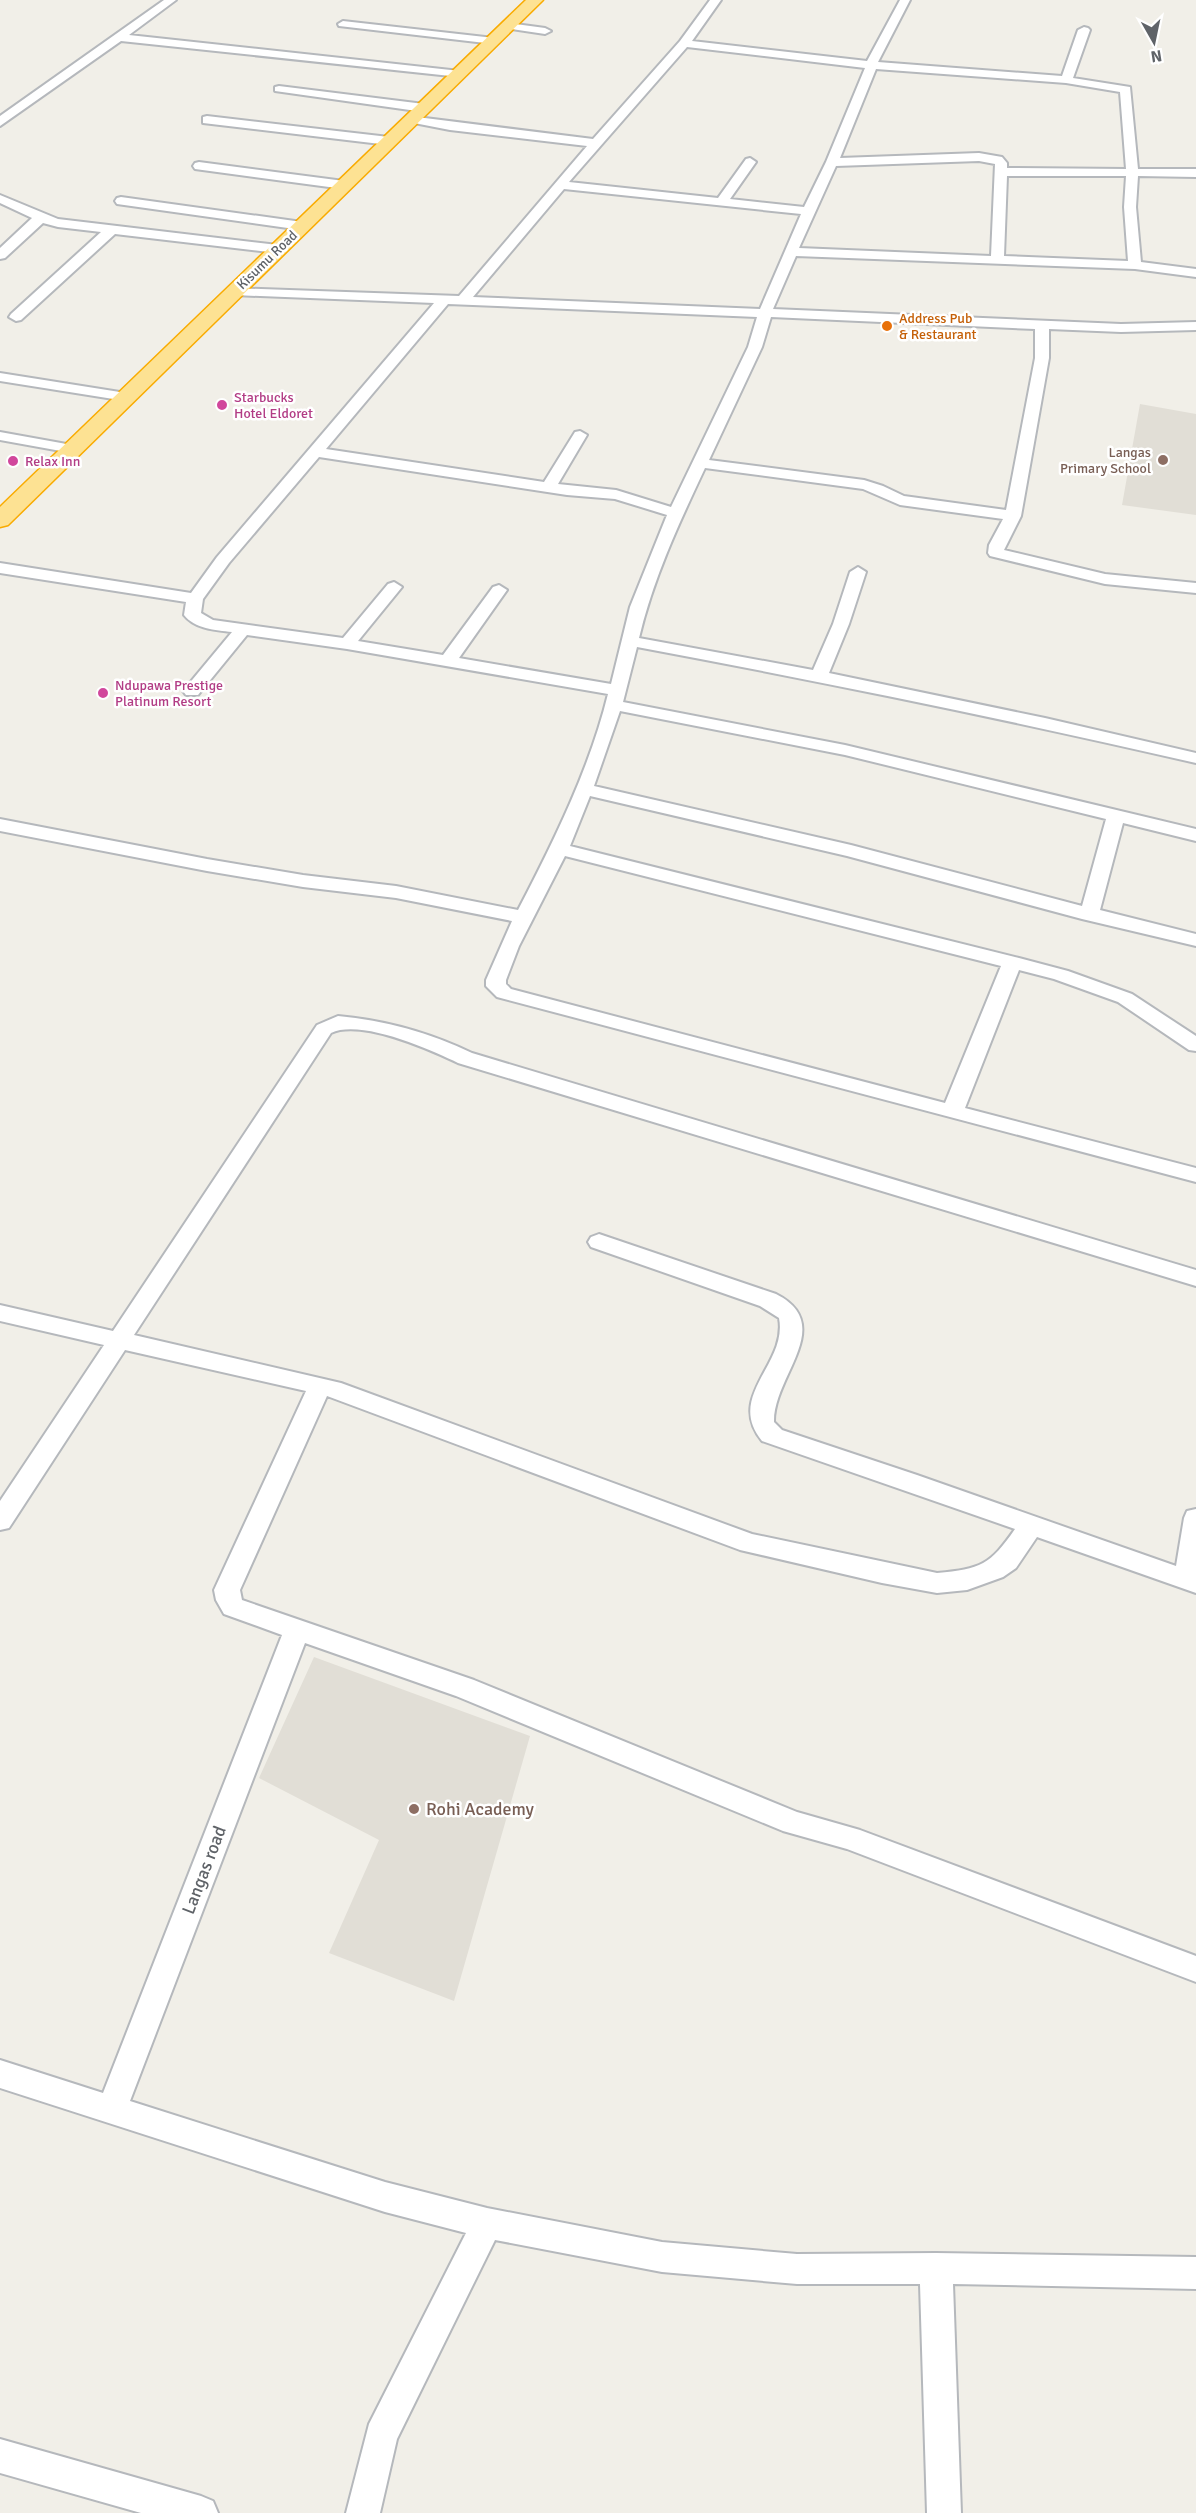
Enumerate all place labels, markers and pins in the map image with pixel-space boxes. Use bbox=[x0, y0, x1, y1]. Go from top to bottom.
place label: Address Pub & Restaurant bbox=[899, 310, 977, 343]
marker: Address Pub & Restaurant bbox=[880, 319, 894, 333]
place label: Starbucks Hotel Eldoret bbox=[234, 389, 313, 422]
marker: Starbucks Hotel Eldoret bbox=[215, 398, 229, 412]
place label: Langas Primary School bbox=[1060, 444, 1151, 477]
place label: Relax Inn bbox=[25, 453, 80, 470]
marker: Langas Primary School bbox=[1156, 453, 1170, 467]
marker: Relax Inn bbox=[6, 454, 20, 468]
place label: Ndupawa Prestige Platinum Resort bbox=[115, 677, 223, 710]
marker: Ndupawa Prestige Platinum Resort bbox=[96, 686, 110, 700]
place label: Rohi Academy bbox=[426, 1798, 535, 1820]
marker: Rohi Academy bbox=[407, 1802, 421, 1816]

